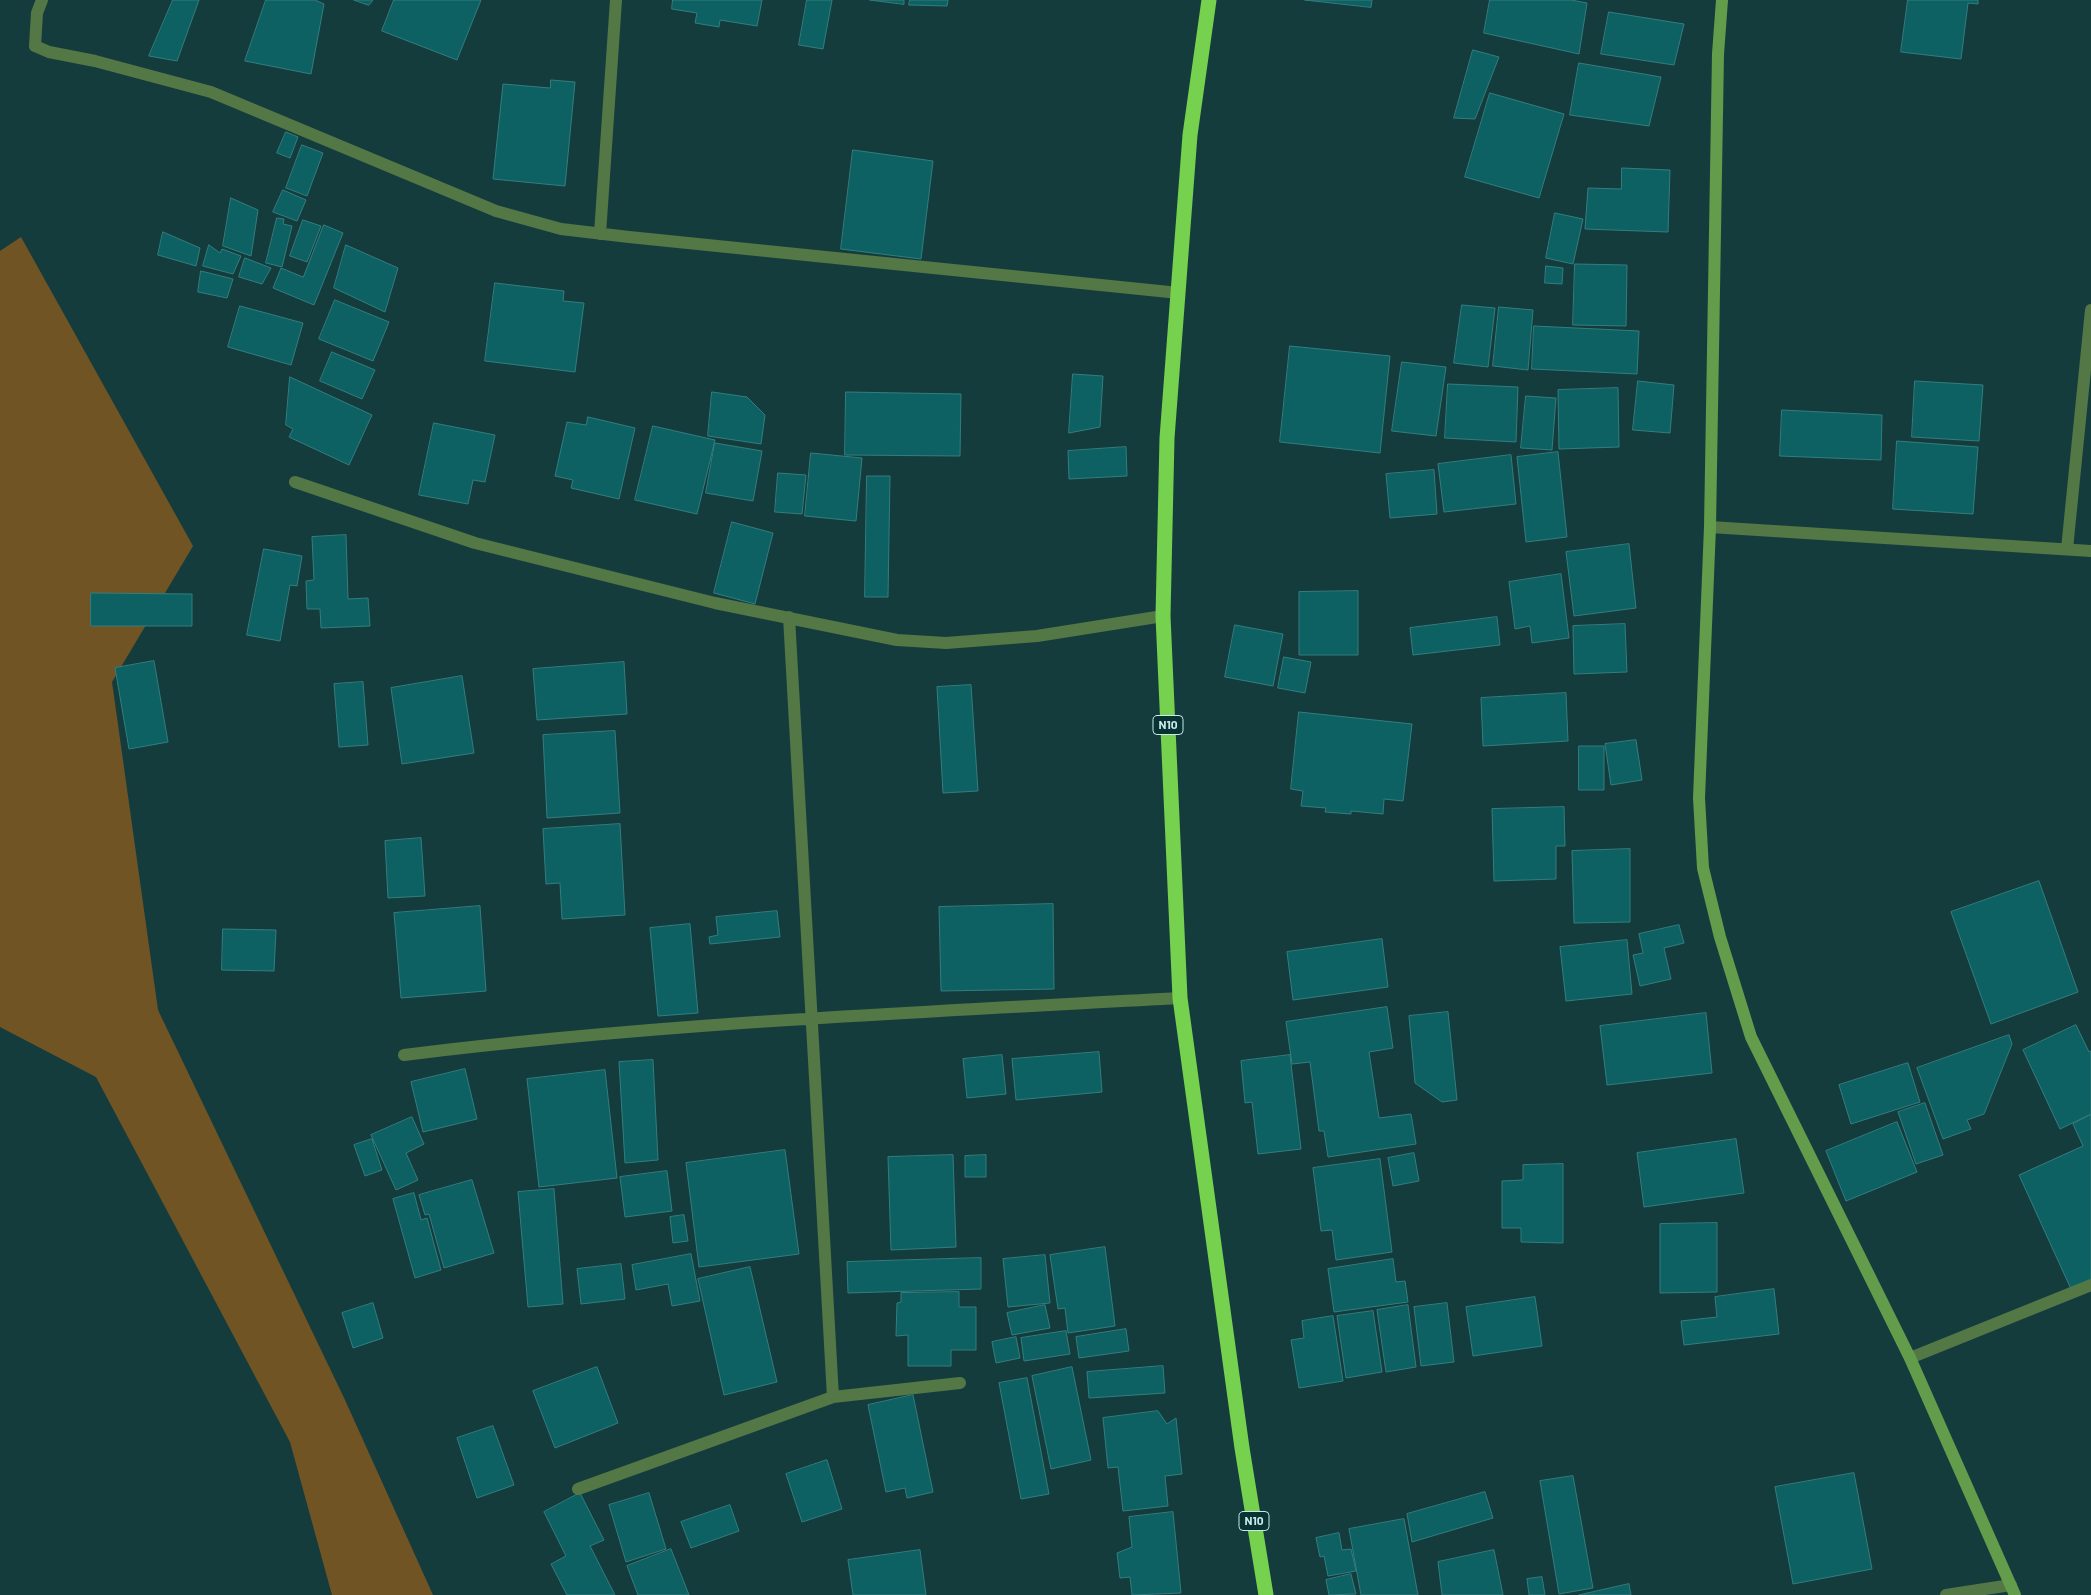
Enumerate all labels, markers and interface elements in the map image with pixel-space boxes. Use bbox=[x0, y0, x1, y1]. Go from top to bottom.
road number: N10 bbox=[1153, 716, 1183, 734]
road number: N10 bbox=[1239, 1512, 1269, 1530]

